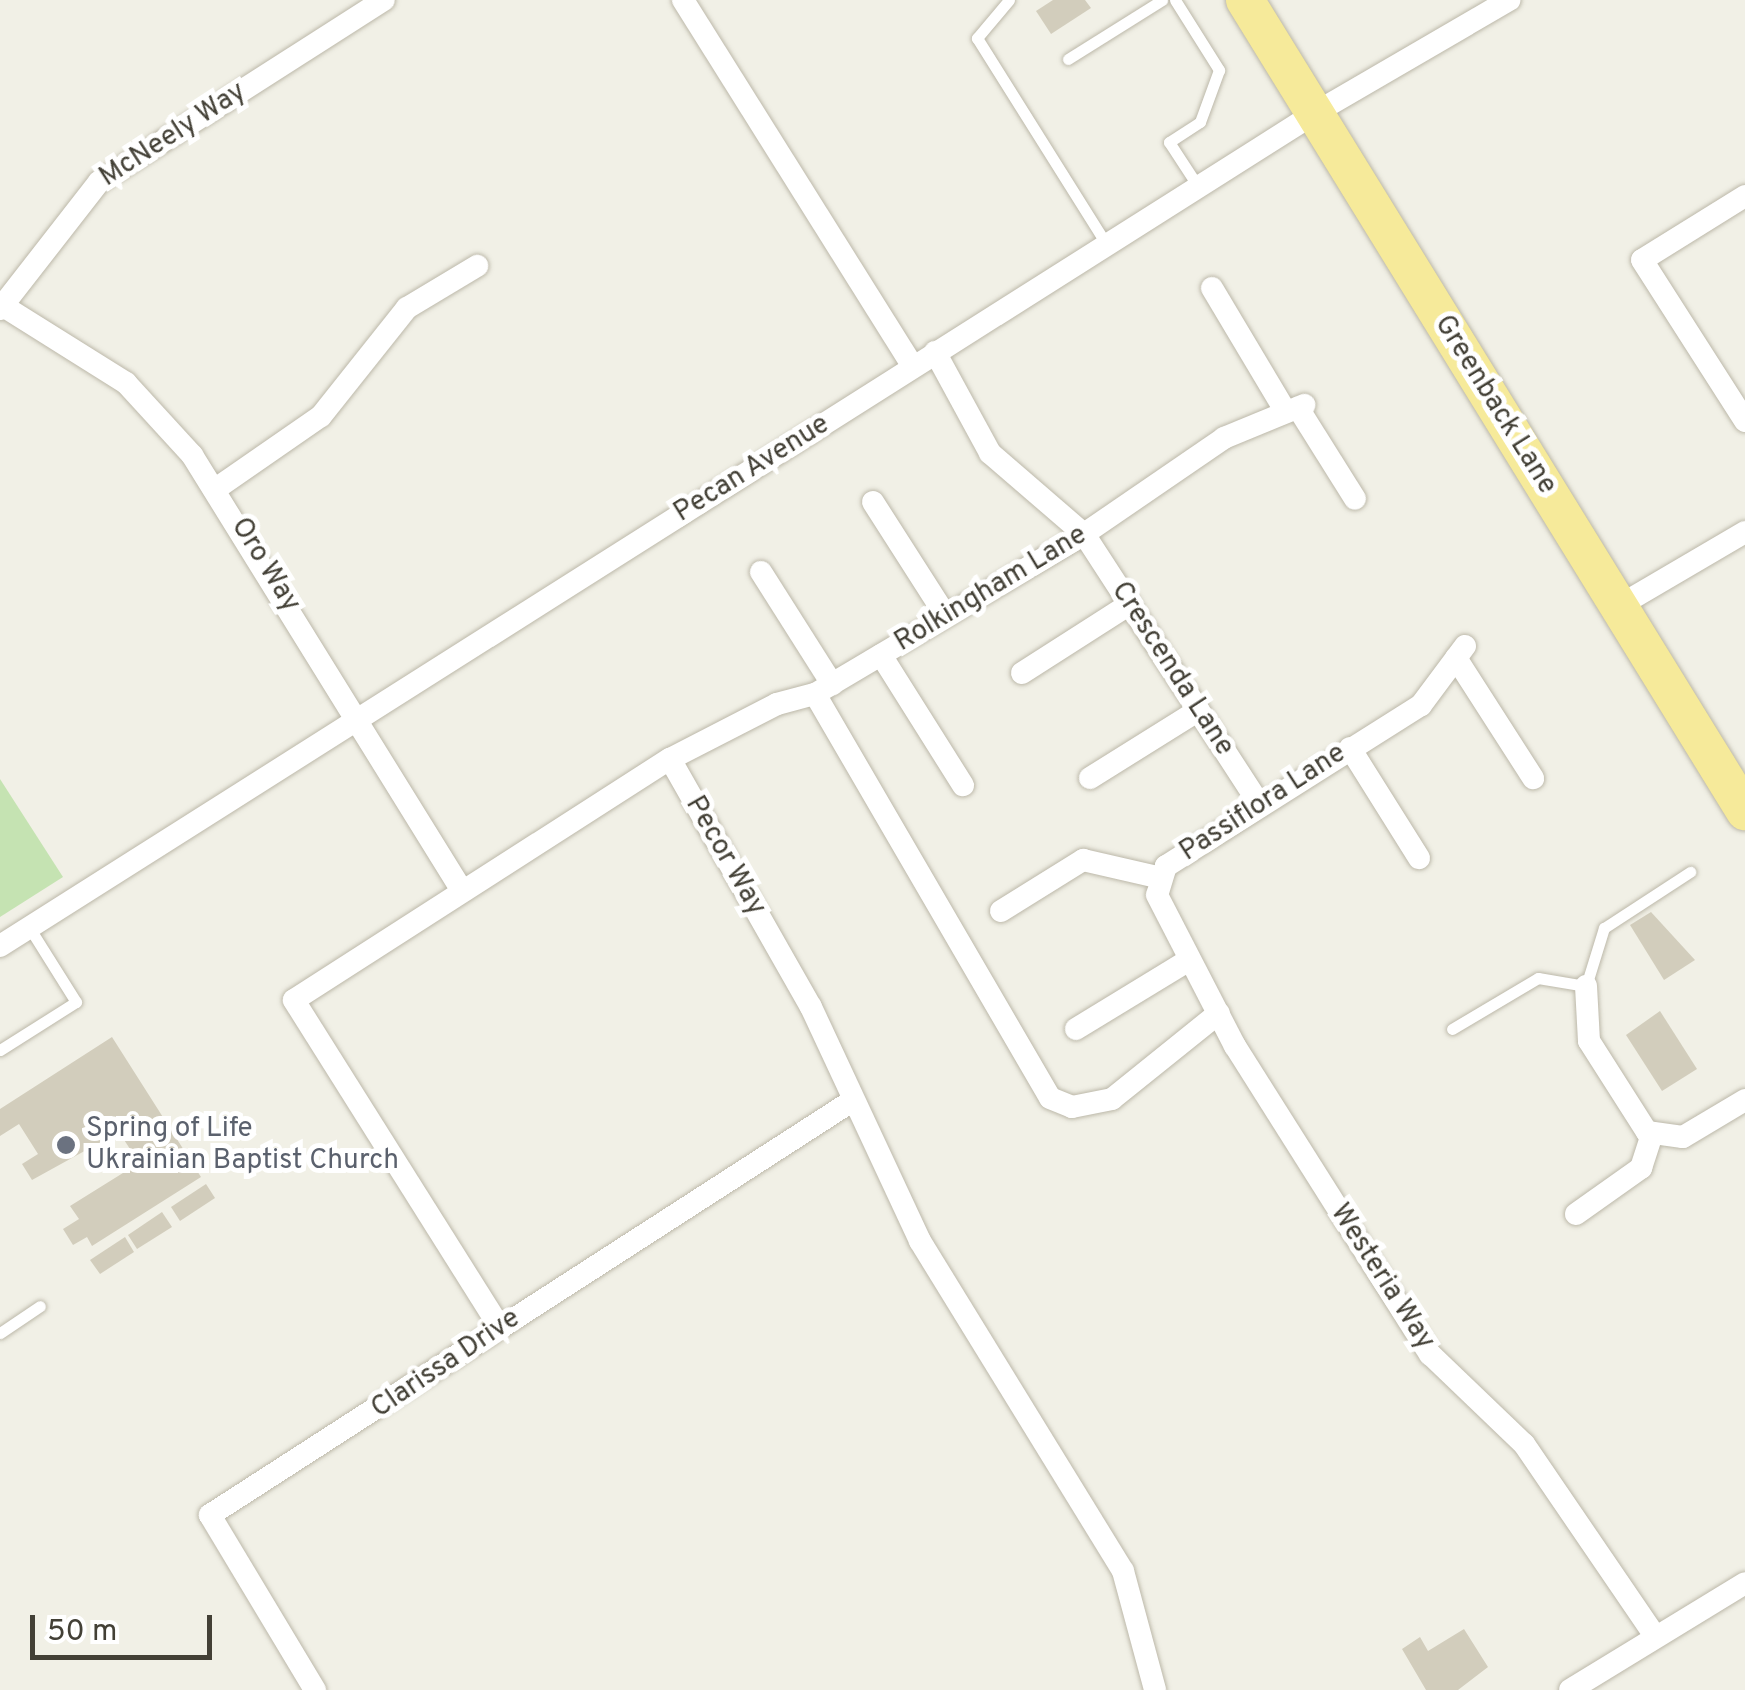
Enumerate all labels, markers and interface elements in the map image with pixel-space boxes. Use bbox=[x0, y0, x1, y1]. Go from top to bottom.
street label: McNeely Way bbox=[93, 75, 253, 195]
street label: Greenback Lane bbox=[1426, 309, 1564, 501]
street label: Pecan Avenue bbox=[668, 408, 836, 530]
street label: Oro Way bbox=[223, 511, 307, 619]
street label: Rolkingham Lane bbox=[889, 518, 1093, 660]
street label: Crescenda Lane bbox=[1103, 576, 1241, 762]
street label: Passiflora Lane bbox=[1174, 737, 1352, 869]
street label: Pecor Way bbox=[677, 790, 773, 922]
place label: Spring of Life Ukrainian Baptist Church bbox=[86, 1112, 399, 1178]
marker: Spring of Life Ukrainian Baptist Church bbox=[55, 1134, 77, 1156]
street label: Westeria Way bbox=[1322, 1198, 1442, 1356]
street label: Clarissa Drive bbox=[365, 1302, 527, 1426]
scale bar bbox=[35, 1595, 218, 1657]
text: 50 m bbox=[47, 1614, 117, 1651]

